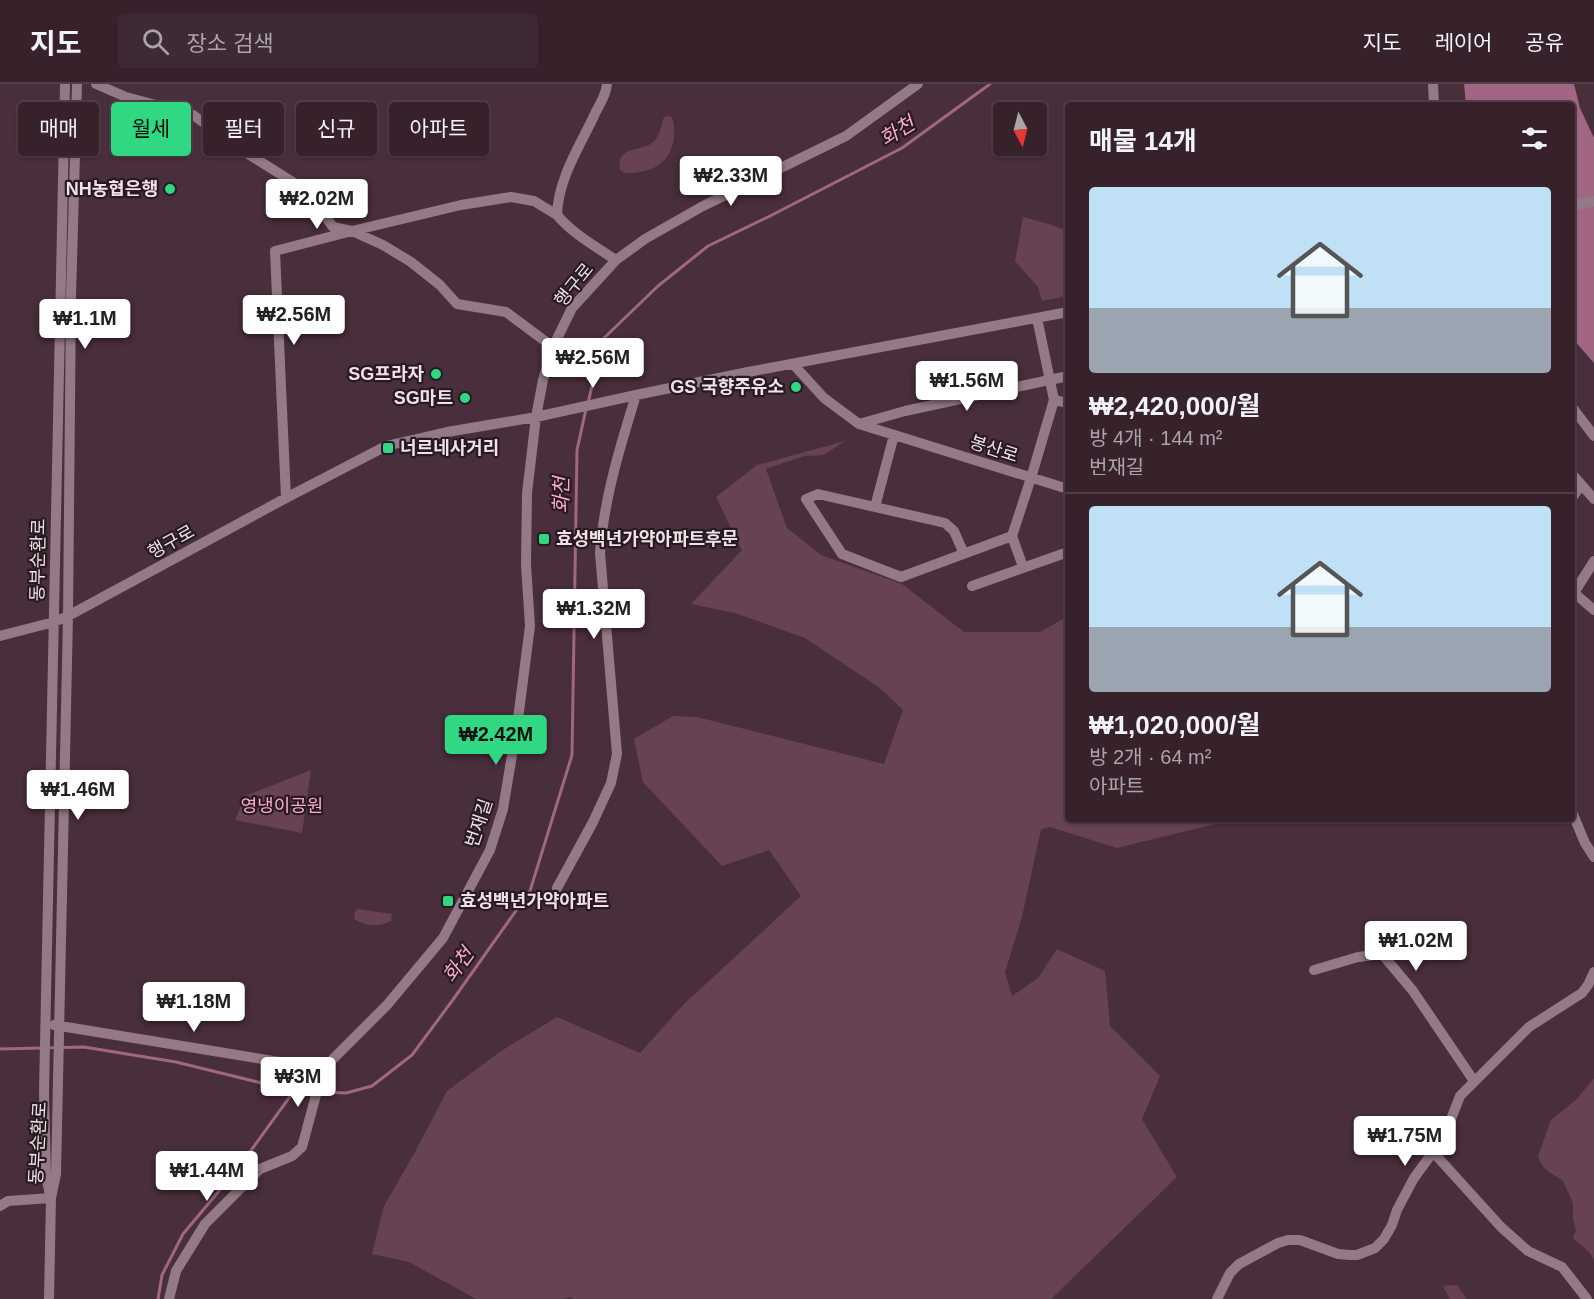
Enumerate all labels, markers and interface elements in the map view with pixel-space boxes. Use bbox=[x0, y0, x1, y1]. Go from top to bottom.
search box bbox=[118, 14, 538, 68]
icon: search bbox=[139, 25, 172, 58]
text: 지도 bbox=[30, 28, 82, 59]
text: 장소 검색 bbox=[187, 31, 274, 56]
text: 지도 bbox=[1363, 31, 1401, 54]
text: 레이어 bbox=[1434, 31, 1492, 54]
text: 공유 bbox=[1525, 31, 1564, 54]
chip: 매매 bbox=[18, 102, 99, 156]
chip: 월세 bbox=[111, 102, 191, 156]
chip: 필터 bbox=[203, 102, 284, 156]
chip: 신규 bbox=[296, 102, 377, 156]
chip: 아파트 bbox=[389, 102, 489, 156]
north arrow bbox=[993, 102, 1047, 156]
map controls bbox=[993, 102, 1047, 156]
water label: 화천 bbox=[876, 111, 921, 150]
icon: filters bbox=[1518, 122, 1551, 155]
text: 매물 14개 bbox=[1089, 126, 1197, 156]
pin: ₩2.33M bbox=[682, 156, 780, 207]
text: ₩2.33M bbox=[694, 164, 768, 186]
place label: NH농협은행 bbox=[66, 179, 158, 199]
pin: ₩2.02M bbox=[268, 179, 366, 230]
marker: NH농협은행 bbox=[163, 182, 177, 196]
text: ₩2.02M bbox=[280, 187, 354, 209]
icon: home bbox=[1266, 226, 1374, 334]
street label: 행구로 bbox=[551, 259, 597, 311]
pin: ₩2.56M bbox=[245, 295, 343, 346]
pin: ₩1.1M bbox=[43, 299, 127, 350]
text: ₩2.56M bbox=[257, 303, 331, 325]
text: ₩1.1M bbox=[53, 307, 117, 329]
pin: ₩2.56M bbox=[544, 338, 642, 389]
text: ₩2.56M bbox=[556, 346, 630, 368]
pin: ₩1.56M bbox=[918, 361, 1016, 412]
place label: SG프라자 bbox=[348, 364, 424, 384]
marker: SG프라자 bbox=[429, 367, 443, 381]
text: ₩1.56M bbox=[930, 369, 1004, 391]
place label: GS 국향주유소 bbox=[670, 377, 784, 397]
marker: GS 국향주유소 bbox=[789, 380, 803, 394]
place label: SG마트 bbox=[394, 388, 453, 408]
marker: SG마트 bbox=[458, 391, 472, 405]
text: ₩2,420,000/월 bbox=[1089, 391, 1260, 421]
text: 방 4개 · 144 m² bbox=[1089, 427, 1223, 449]
street label: 봉산로 bbox=[967, 432, 1021, 466]
place label: 너르네사거리 bbox=[400, 438, 499, 458]
marker: 너르네사거리 bbox=[381, 441, 395, 455]
text: 번재길 bbox=[1089, 456, 1144, 478]
water label: 화천 bbox=[550, 474, 572, 514]
street label: 동부순환로 bbox=[27, 518, 49, 602]
street label: 행구로 bbox=[144, 521, 198, 563]
place label: 효성백년가약아파트후문 bbox=[556, 529, 738, 549]
marker: 효성백년가약아파트후문 bbox=[537, 532, 551, 546]
icon: home bbox=[1266, 545, 1374, 653]
pin: ₩1.32M bbox=[545, 589, 643, 640]
text: ₩1.32M bbox=[557, 597, 631, 619]
text: ₩1,020,000/월 bbox=[1089, 710, 1260, 740]
pin: ₩2.42M bbox=[447, 715, 545, 766]
text: ₩2.42M bbox=[459, 723, 533, 745]
text: 방 2개 · 64 m² bbox=[1089, 746, 1211, 768]
pin: ₩1.46M bbox=[29, 770, 127, 821]
text: 아파트 bbox=[1089, 775, 1144, 797]
text: ₩1.46M bbox=[41, 778, 115, 800]
park label: 영냉이공원 bbox=[241, 796, 323, 816]
street label: 번재길 bbox=[462, 796, 496, 850]
place label: 효성백년가약아파트 bbox=[460, 891, 609, 911]
marker: 효성백년가약아파트 bbox=[441, 894, 455, 908]
pin: ₩1.02M bbox=[1367, 921, 1465, 972]
text: ₩1.02M bbox=[1379, 929, 1453, 951]
water label: 화천 bbox=[438, 942, 479, 986]
pin: ₩1.18M bbox=[145, 982, 243, 1033]
text: ₩1.18M bbox=[157, 990, 231, 1012]
pin: ₩3M bbox=[269, 1057, 327, 1108]
text: ₩3M bbox=[275, 1065, 321, 1087]
street label: 동부순환로 bbox=[26, 1101, 50, 1185]
pin: ₩1.75M bbox=[1356, 1116, 1454, 1167]
text: ₩1.75M bbox=[1368, 1124, 1442, 1146]
pin: ₩1.44M bbox=[158, 1151, 256, 1202]
text: ₩1.44M bbox=[170, 1159, 244, 1181]

